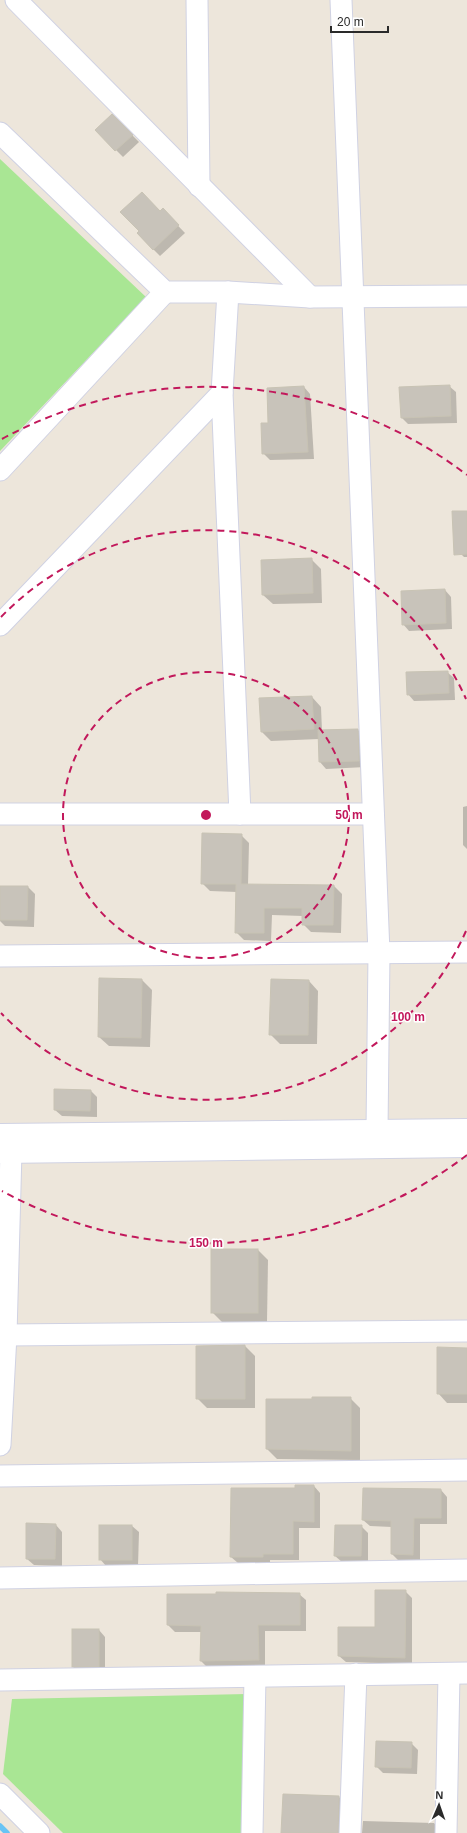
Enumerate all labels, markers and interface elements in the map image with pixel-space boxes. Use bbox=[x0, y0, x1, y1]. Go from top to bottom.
scale bar bbox=[331, 8, 388, 34]
text: 20 m bbox=[337, 15, 364, 29]
centre of rings bbox=[199, 808, 213, 822]
text: 50 m bbox=[335, 808, 363, 822]
text: 100 m bbox=[391, 1010, 425, 1024]
text: 150 m bbox=[189, 1236, 223, 1250]
north arrow bbox=[419, 1785, 459, 1825]
text: N bbox=[435, 1789, 444, 1801]

